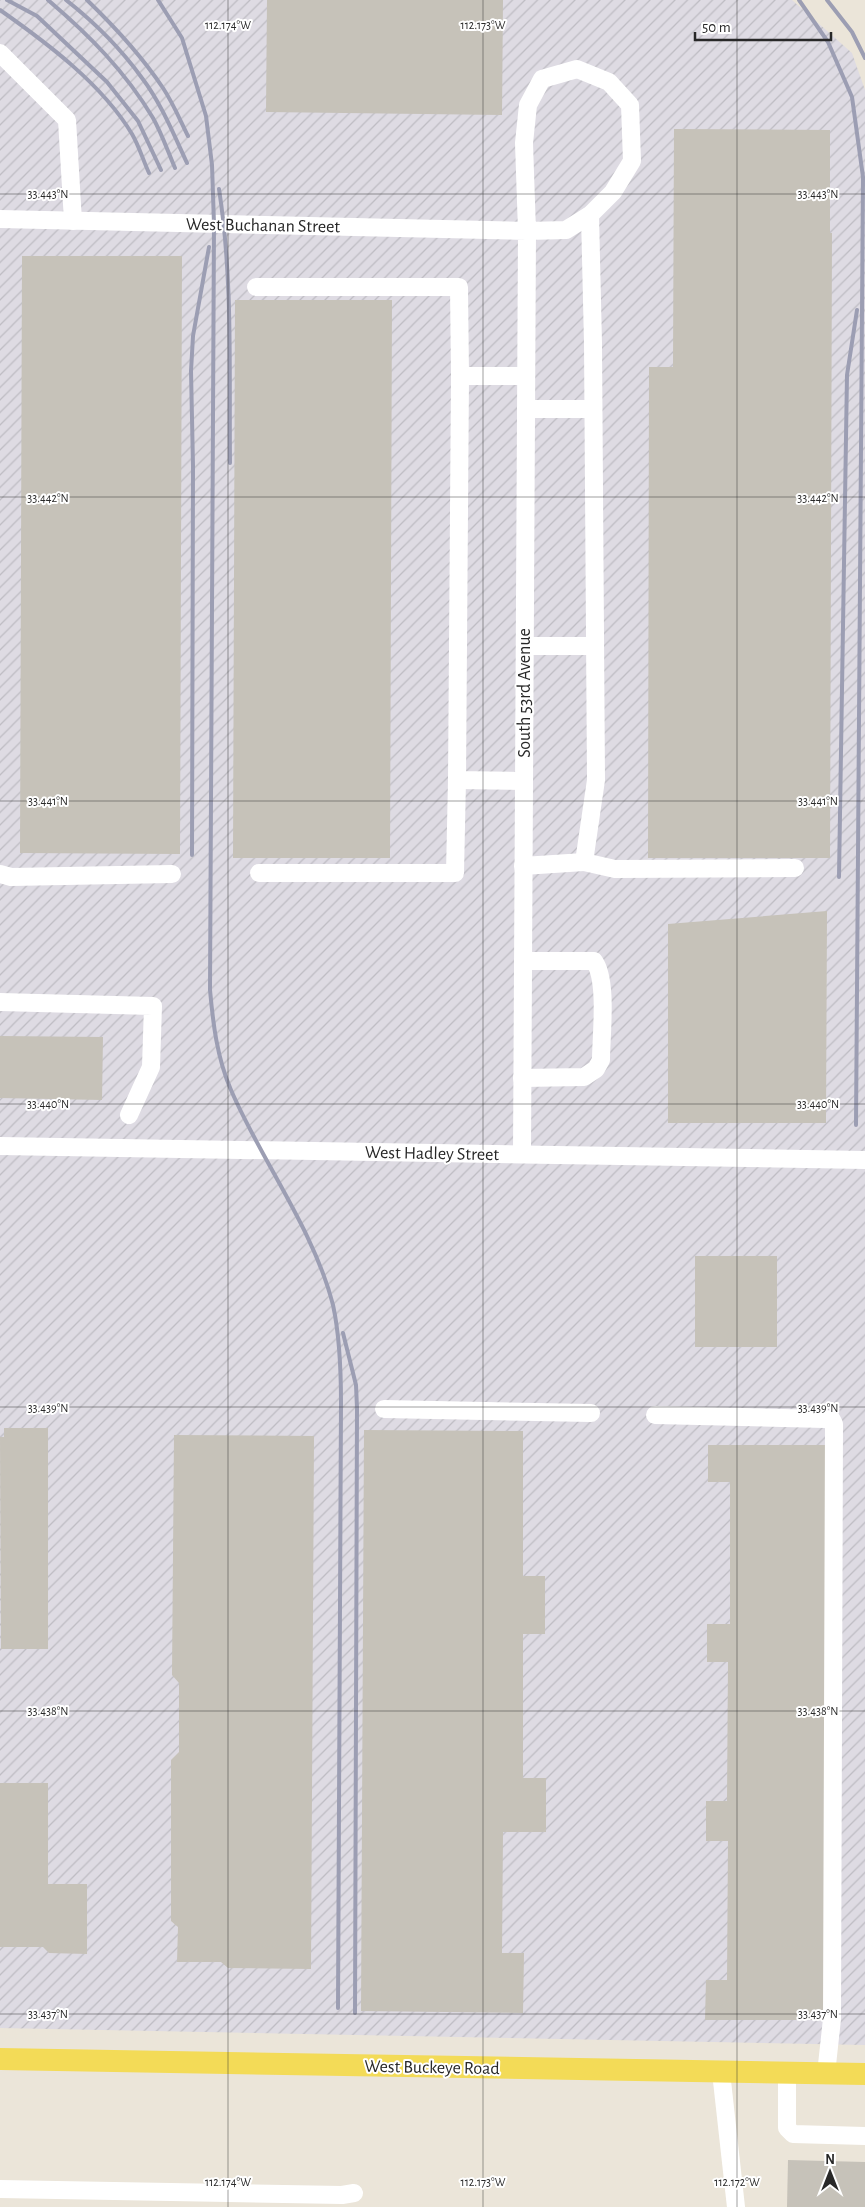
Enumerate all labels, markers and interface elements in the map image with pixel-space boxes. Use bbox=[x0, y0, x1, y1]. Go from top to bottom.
scale bar bbox=[695, 10, 831, 42]
text: 112.174°W bbox=[205, 19, 251, 31]
text: 112.173°W bbox=[461, 19, 506, 31]
text: 50 m bbox=[702, 20, 731, 35]
text: 33.443°N bbox=[28, 188, 68, 200]
text: 33.443°N bbox=[798, 188, 838, 200]
street label: West Buchanan Street bbox=[186, 216, 341, 236]
text: 33.442°N bbox=[27, 492, 69, 504]
text: 33.442°N bbox=[797, 492, 839, 504]
street label: South 53rd Avenue bbox=[516, 628, 534, 758]
text: 33.441°N bbox=[28, 795, 68, 807]
text: 33.441°N bbox=[798, 795, 838, 807]
text: 33.440°N bbox=[27, 1098, 69, 1110]
text: 33.440°N bbox=[797, 1098, 839, 1110]
street label: West Hadley Street bbox=[365, 1144, 500, 1164]
text: 33.439°N bbox=[28, 1402, 68, 1414]
text: 33.439°N bbox=[798, 1402, 838, 1414]
text: 33.438°N bbox=[28, 1705, 68, 1717]
text: 33.438°N bbox=[798, 1705, 838, 1717]
text: 33.437°N bbox=[28, 2008, 68, 2020]
text: 33.437°N bbox=[798, 2008, 838, 2020]
street label: West Buckeye Road bbox=[364, 2058, 500, 2078]
north arrow bbox=[805, 2147, 855, 2197]
text: N bbox=[825, 2153, 835, 2167]
text: 112.174°W bbox=[205, 2176, 251, 2188]
text: 112.173°W bbox=[461, 2176, 506, 2188]
text: 112.172°W bbox=[714, 2176, 760, 2188]

